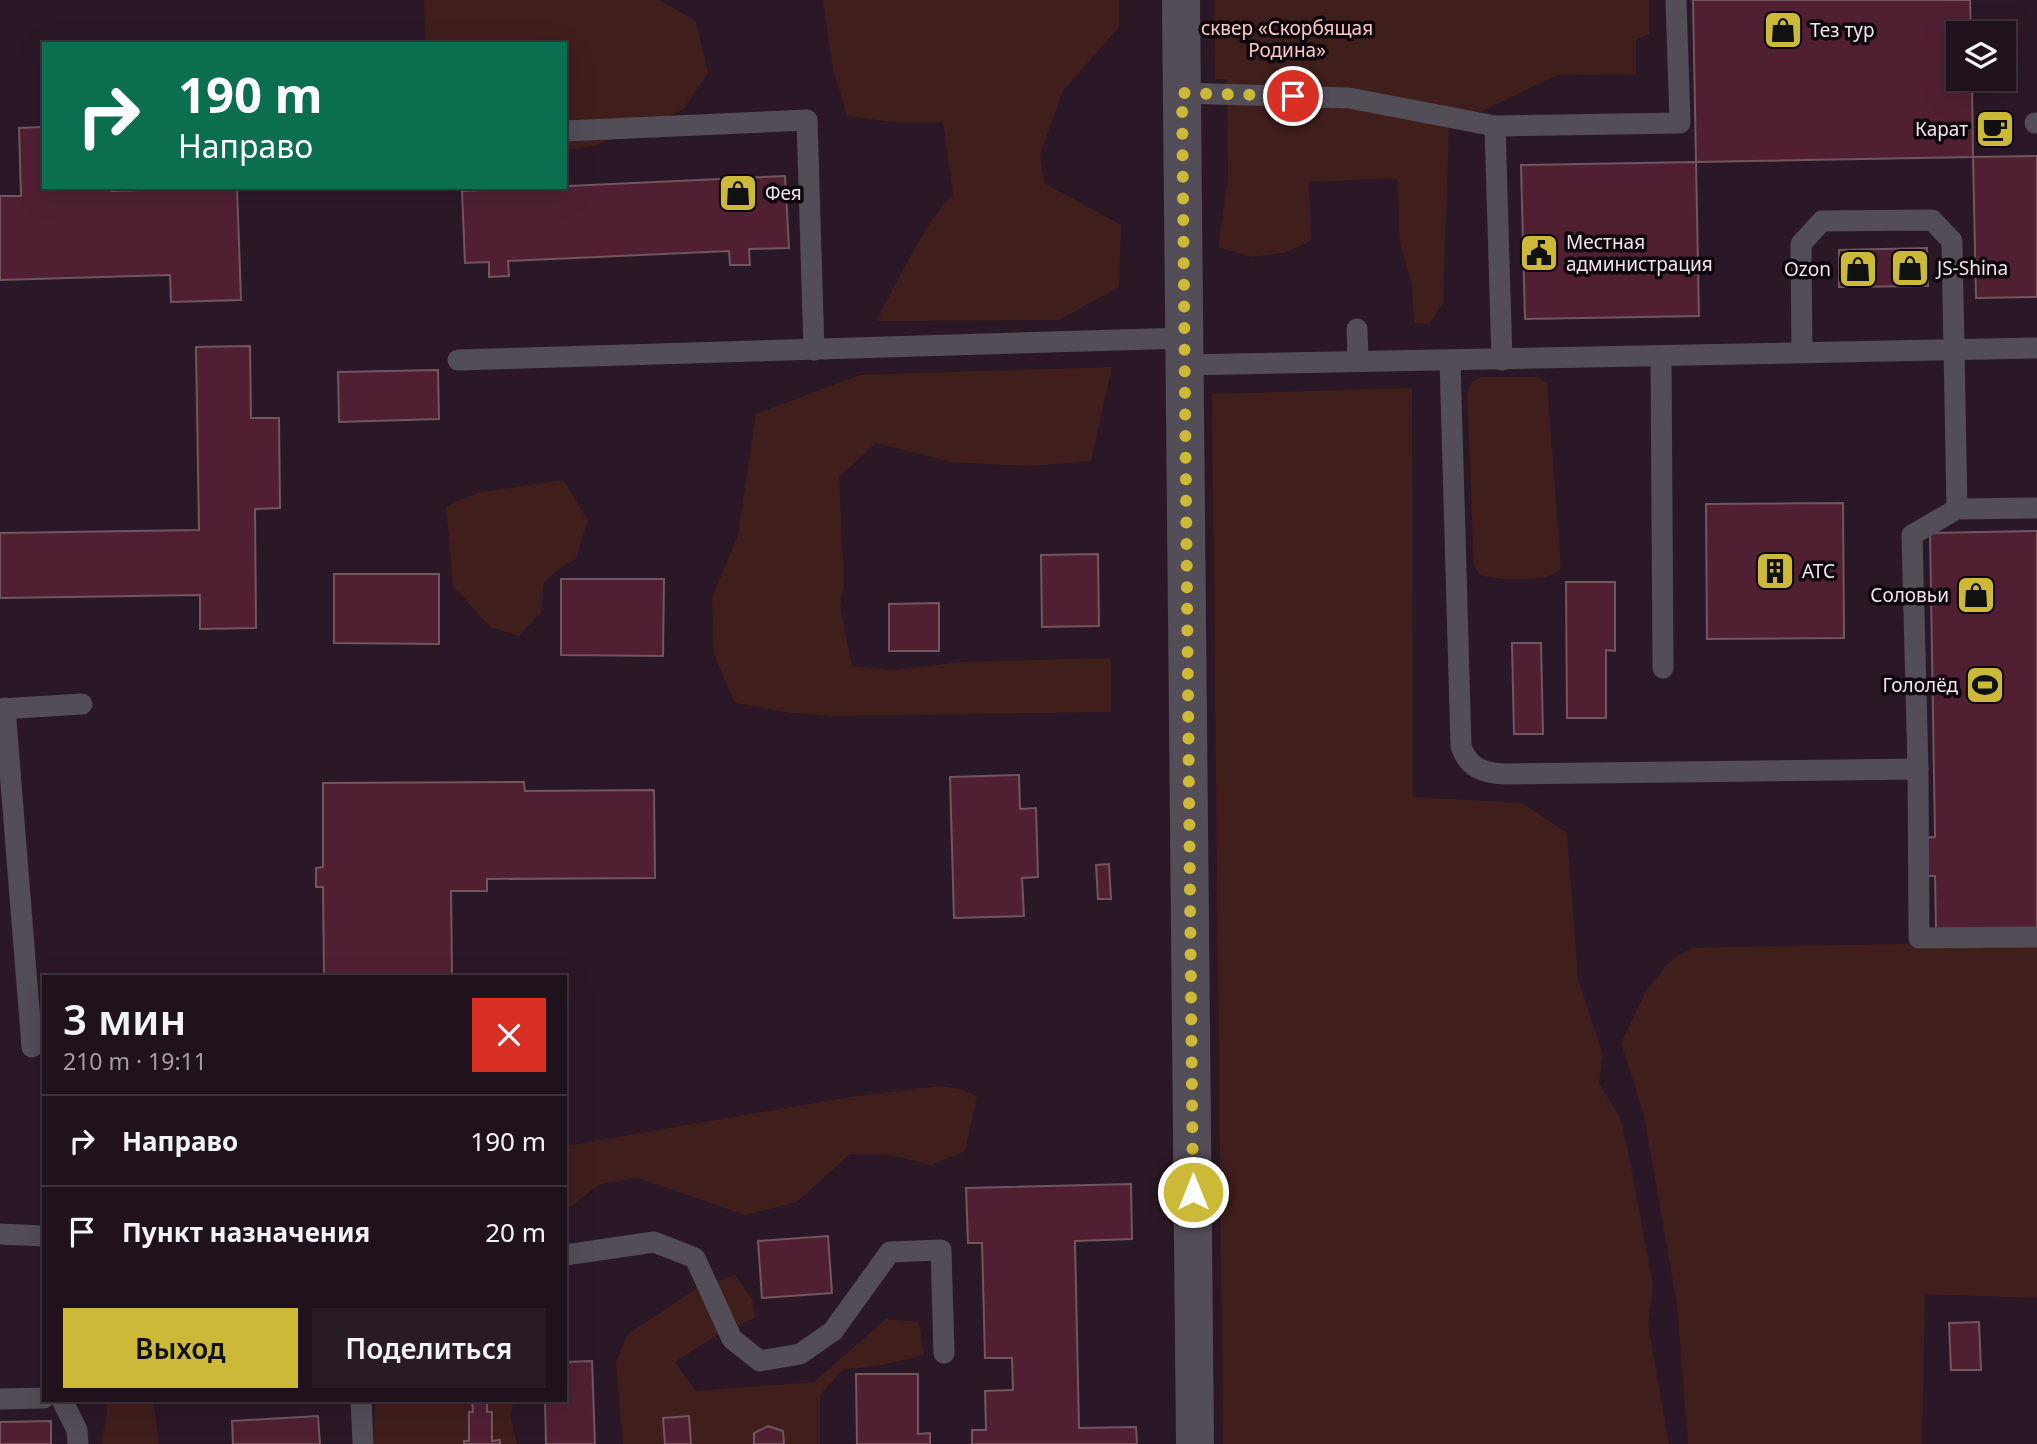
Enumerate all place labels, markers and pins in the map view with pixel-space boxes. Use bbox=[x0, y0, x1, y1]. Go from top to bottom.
shop icon: Тез тур bbox=[1762, 9, 1804, 51]
place label: Тез тур bbox=[1810, 17, 1875, 43]
pin bbox=[1263, 66, 1323, 126]
cafe icon: Карат bbox=[1974, 108, 2016, 150]
place label: Карат bbox=[1915, 116, 1968, 142]
shop icon: Фея bbox=[717, 172, 759, 214]
place label: Фея bbox=[765, 180, 802, 206]
place label: Местная администрация bbox=[1566, 229, 1713, 277]
public building icon: Местная администрация bbox=[1518, 232, 1560, 274]
shop icon: JS-Shina bbox=[1889, 247, 1931, 289]
shop icon: Ozon bbox=[1837, 248, 1879, 290]
place label: JS-Shina bbox=[1935, 255, 2008, 281]
place label: Ozon bbox=[1784, 256, 1831, 282]
building icon: АТС bbox=[1754, 550, 1796, 592]
place label: АТС bbox=[1802, 558, 1835, 584]
shop icon: Соловьи bbox=[1955, 574, 1997, 616]
place label: Соловьи bbox=[1870, 582, 1949, 608]
sports icon: Гололёд bbox=[1964, 664, 2006, 706]
place label: Гололёд bbox=[1882, 672, 1958, 698]

